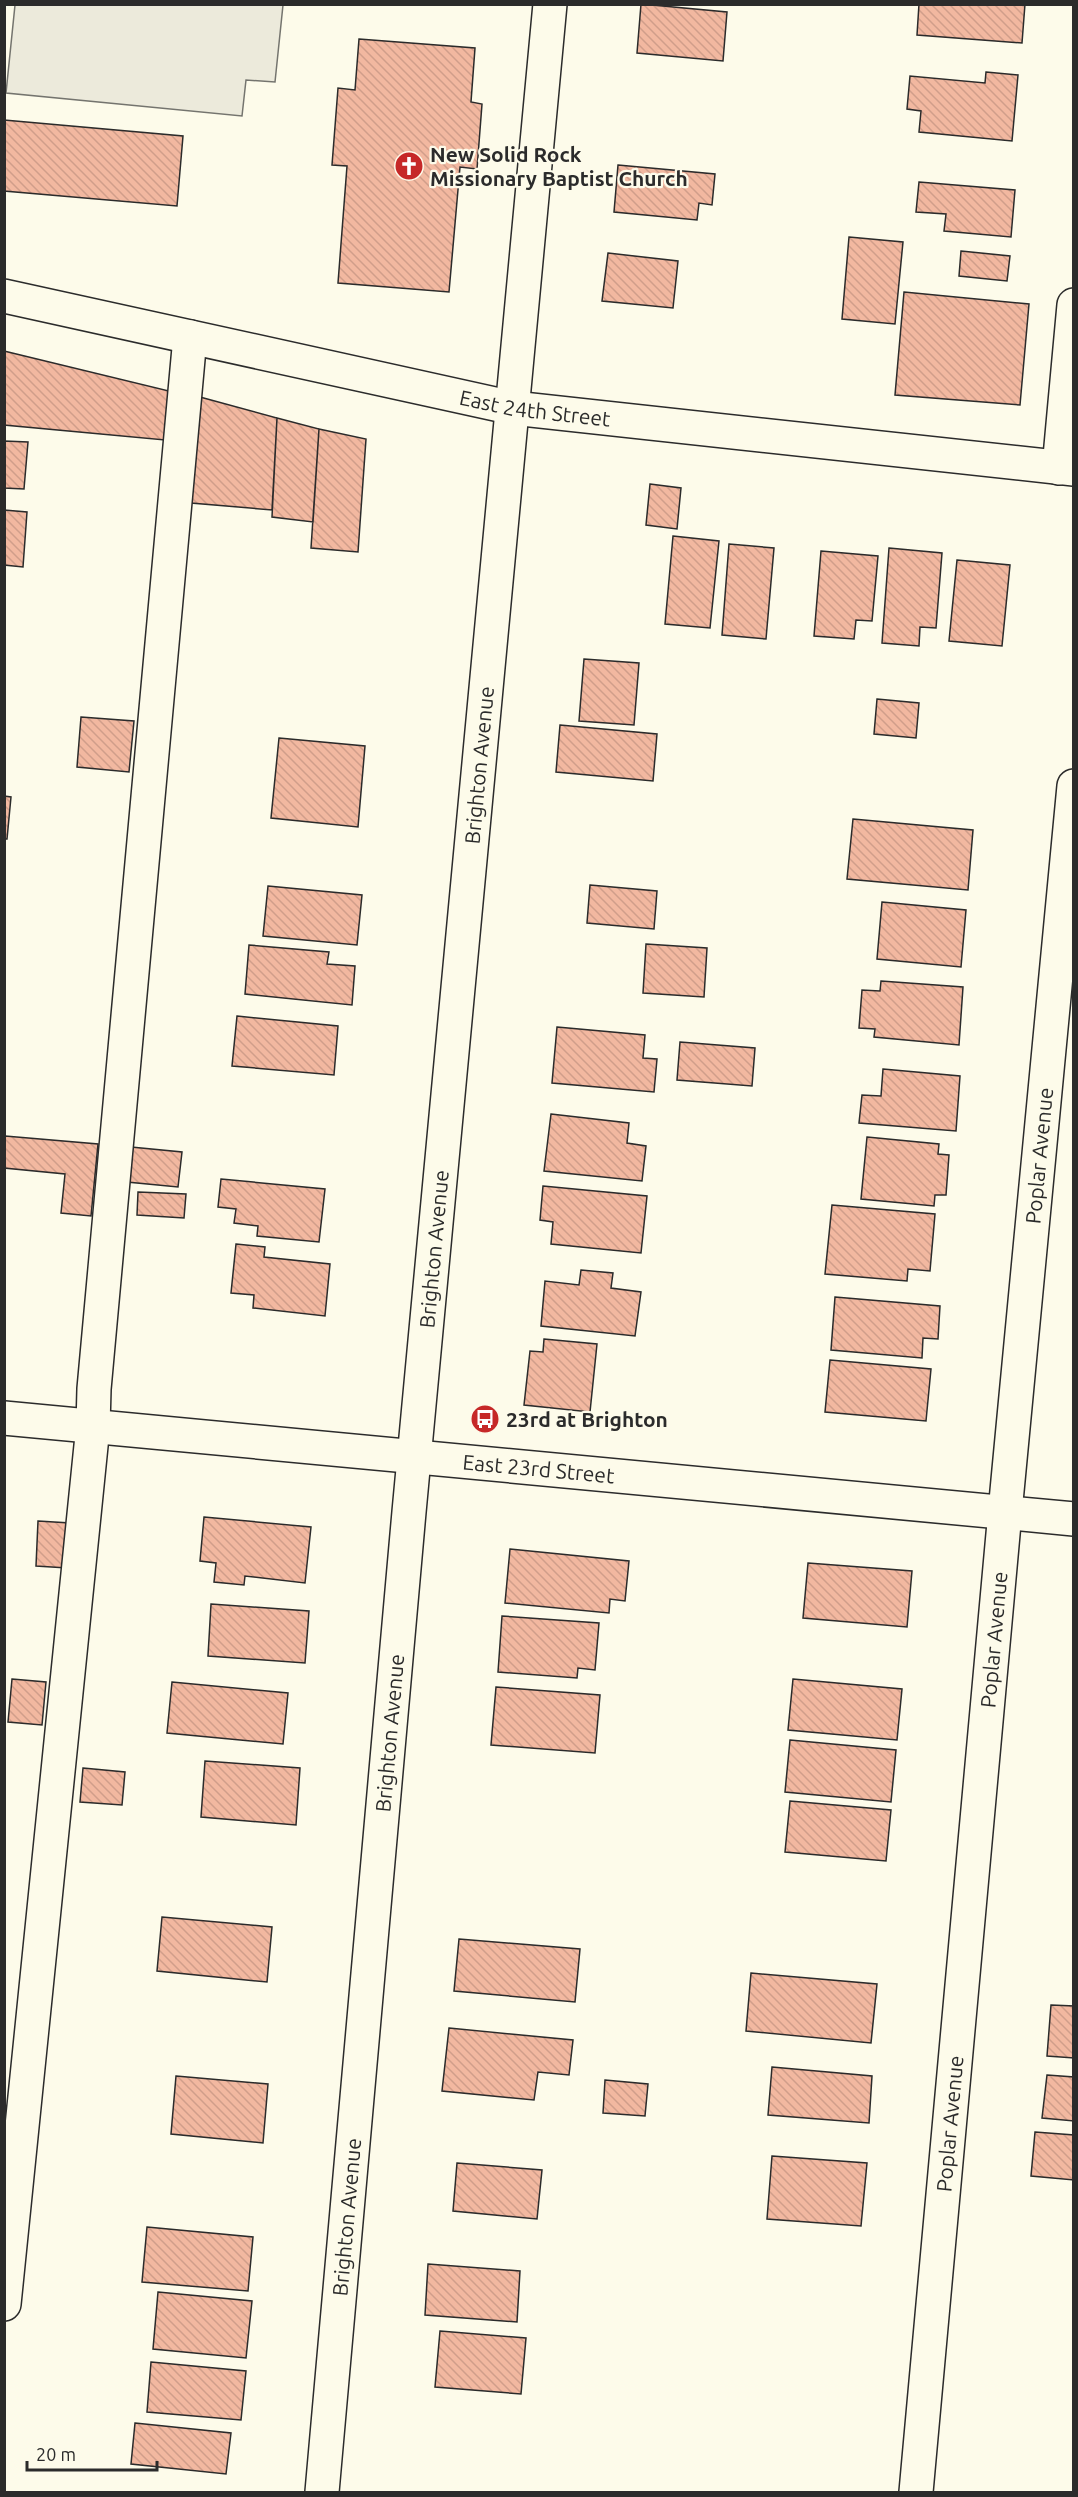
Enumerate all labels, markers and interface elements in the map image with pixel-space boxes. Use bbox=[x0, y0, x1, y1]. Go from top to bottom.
place label: New Solid Rock Missionary Baptist Church bbox=[430, 142, 688, 190]
church icon: New Solid Rock Missionary Baptist Church bbox=[393, 150, 425, 182]
street label: East 24th Street bbox=[457, 385, 612, 431]
street label: Brighton Avenue bbox=[460, 685, 498, 845]
street label: Poplar Avenue bbox=[1020, 1086, 1057, 1225]
street label: Brighton Avenue bbox=[414, 1169, 453, 1329]
bus stop icon: 23rd at Brighton bbox=[469, 1403, 501, 1435]
place label: 23rd at Brighton bbox=[506, 1407, 668, 1431]
street label: East 23rd Street bbox=[462, 1449, 616, 1488]
street label: Poplar Avenue bbox=[975, 1570, 1012, 1709]
street label: Brighton Avenue bbox=[370, 1653, 408, 1813]
street label: Poplar Avenue bbox=[931, 2054, 968, 2193]
street label: Brighton Avenue bbox=[327, 2137, 365, 2297]
scale bar bbox=[27, 2434, 158, 2472]
text: 20 m bbox=[36, 2444, 76, 2464]

